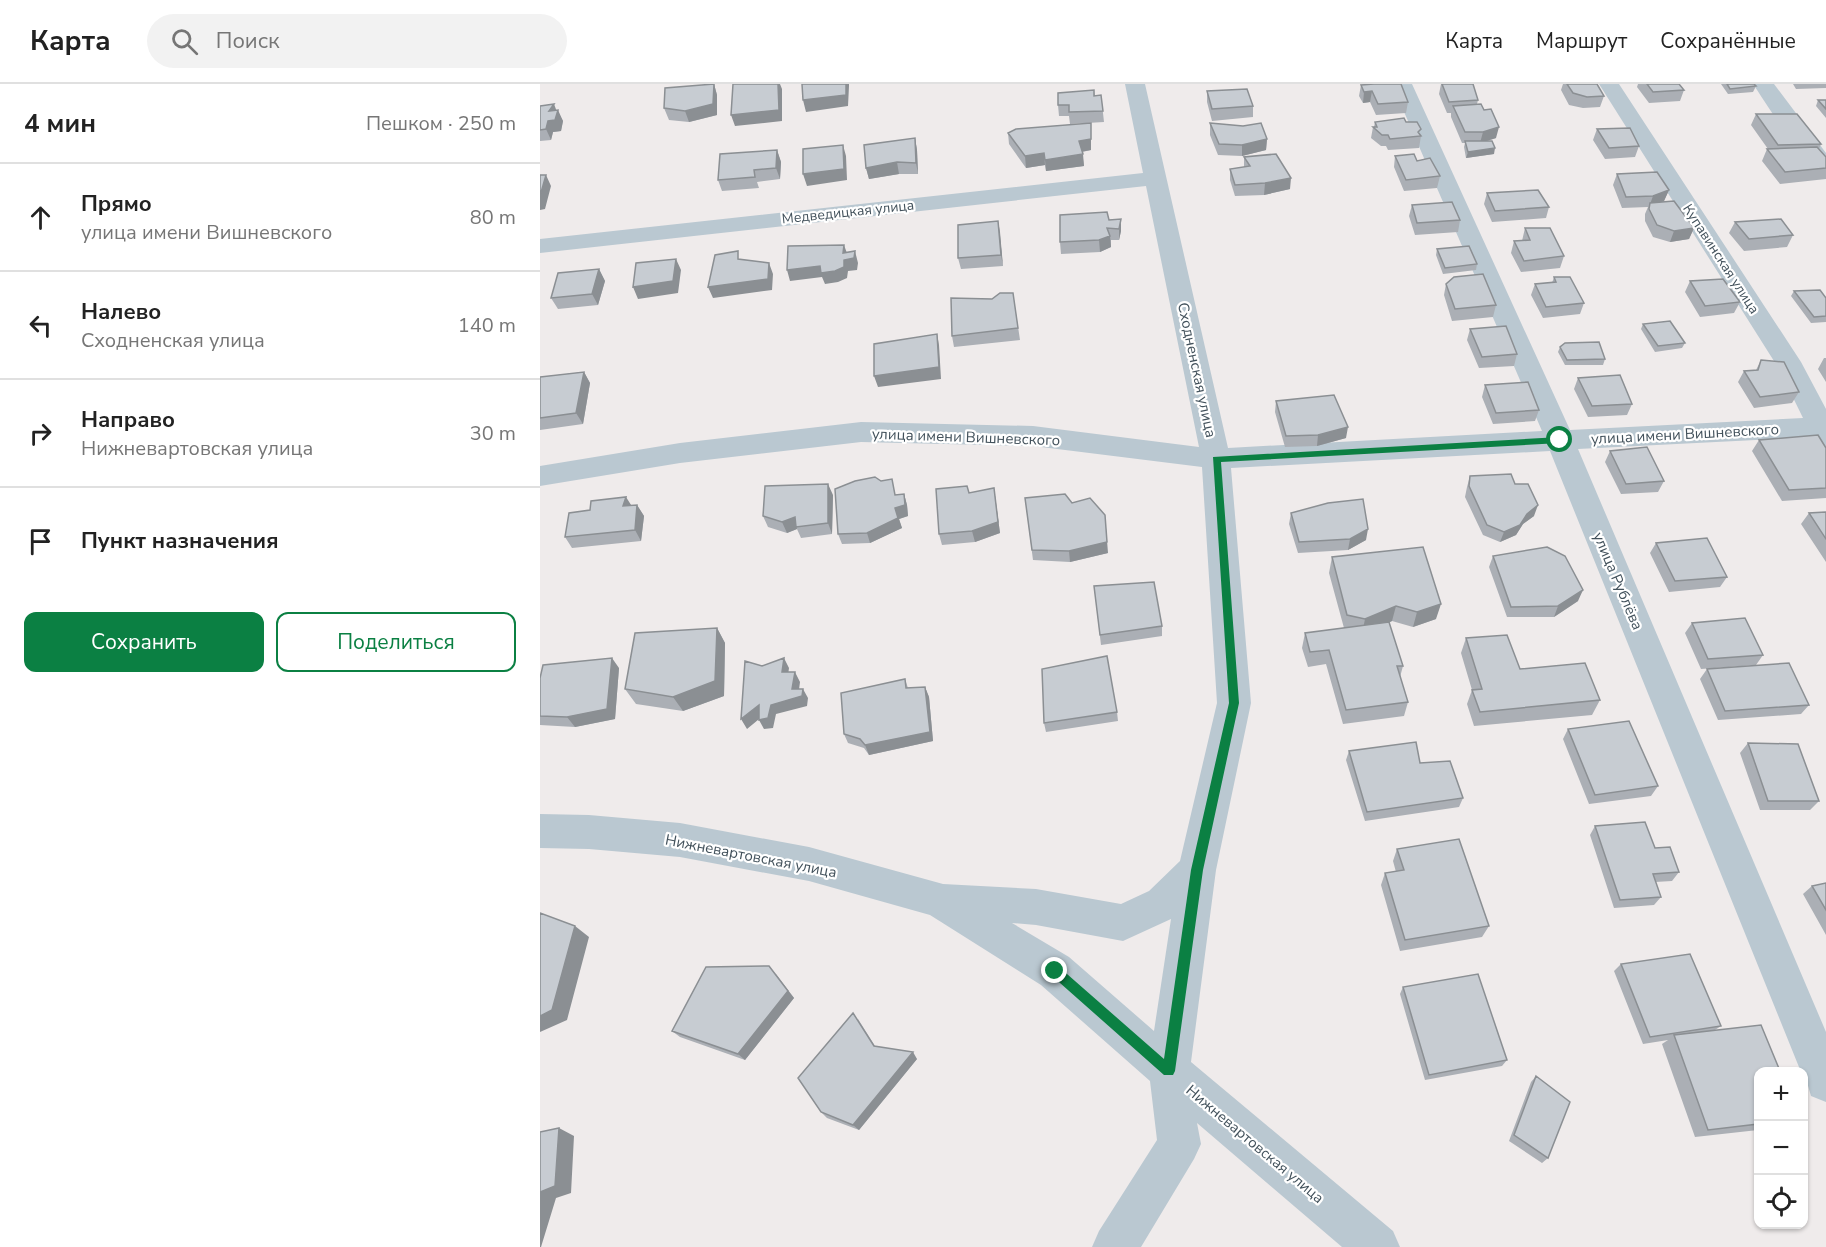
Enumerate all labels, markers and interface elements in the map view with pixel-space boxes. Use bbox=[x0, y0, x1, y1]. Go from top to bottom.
search box bbox=[147, 14, 567, 68]
text: Карта bbox=[30, 22, 111, 60]
icon: search bbox=[168, 25, 201, 58]
text: Поиск bbox=[216, 26, 280, 56]
text: Карта bbox=[1445, 27, 1503, 55]
text: Маршрут bbox=[1536, 27, 1627, 55]
text: Сохранённые bbox=[1660, 27, 1796, 55]
text: 4 мин bbox=[24, 106, 96, 141]
text: Пешком · 250 m bbox=[366, 110, 516, 137]
text: Прямо bbox=[81, 189, 152, 219]
street label: Медведицкая улица bbox=[781, 196, 915, 228]
street label: Купавинская улица bbox=[1678, 200, 1764, 318]
icon: ahead bbox=[24, 201, 57, 234]
text: 80 m bbox=[470, 204, 516, 231]
text: улица имени Вишневского bbox=[81, 219, 332, 246]
text: Налево bbox=[81, 297, 161, 327]
street label: Сходненская улица bbox=[1173, 301, 1221, 439]
icon: left bbox=[24, 309, 57, 342]
text: 140 m bbox=[458, 312, 516, 339]
text: Сходненская улица bbox=[81, 327, 265, 354]
text: Направо bbox=[81, 405, 175, 435]
icon: right bbox=[24, 417, 57, 450]
street label: улица имени Вишневского bbox=[1590, 419, 1780, 449]
text: 30 m bbox=[470, 420, 516, 447]
street label: улица имени Вишневского bbox=[872, 424, 1060, 450]
route start bbox=[1546, 426, 1572, 452]
text: Нижневартовская улица bbox=[81, 435, 313, 462]
icon: arrive bbox=[24, 525, 57, 558]
text: Пункт назначения bbox=[81, 526, 279, 556]
street label: улица Рублёва bbox=[1588, 529, 1648, 633]
button: Сохранить bbox=[24, 612, 264, 672]
button: Поделиться bbox=[276, 612, 516, 672]
street label: Нижневартовская улица bbox=[664, 830, 838, 882]
route end bbox=[1041, 957, 1067, 983]
map controls bbox=[1754, 1067, 1808, 1229]
button: + bbox=[1754, 1067, 1808, 1121]
street label: Нижневартовская улица bbox=[1182, 1080, 1328, 1208]
button: − bbox=[1754, 1121, 1808, 1175]
button: locate bbox=[1754, 1175, 1808, 1229]

